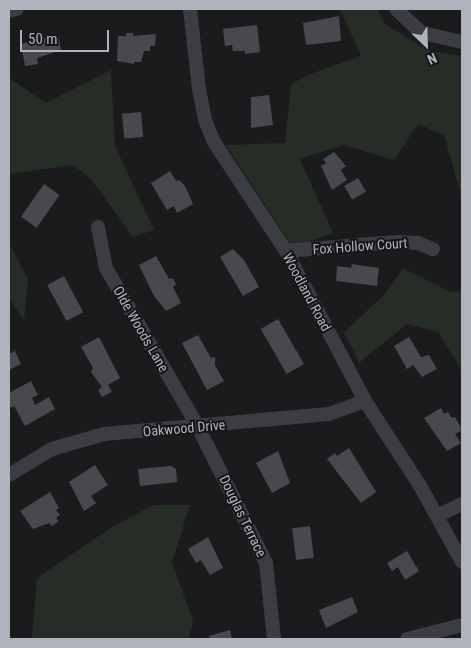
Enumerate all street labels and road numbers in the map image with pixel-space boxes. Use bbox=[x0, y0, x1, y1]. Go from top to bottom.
street label: Fox Hollow Court bbox=[312, 234, 408, 258]
street label: Woodland Road bbox=[279, 250, 335, 334]
street label: Olde Woods Lane bbox=[110, 283, 172, 375]
street label: Oakwood Drive bbox=[142, 416, 226, 440]
street label: Douglas Terrace bbox=[216, 472, 270, 560]

